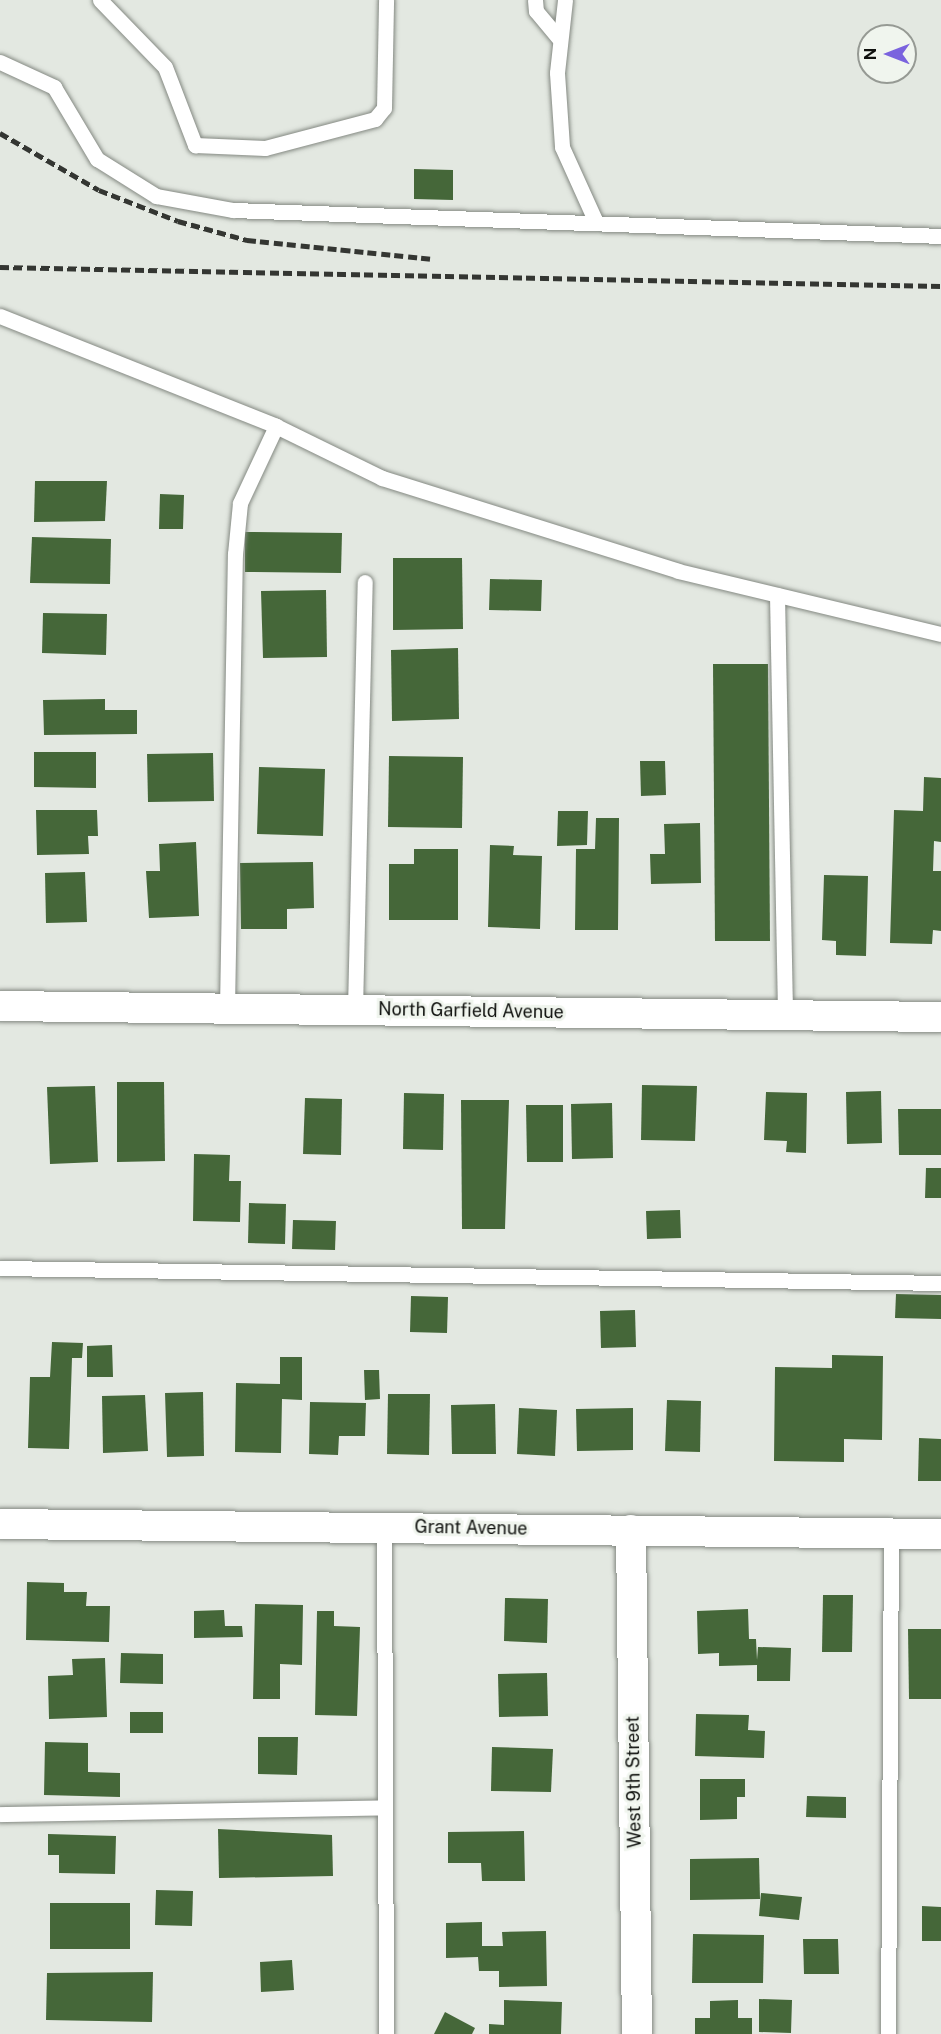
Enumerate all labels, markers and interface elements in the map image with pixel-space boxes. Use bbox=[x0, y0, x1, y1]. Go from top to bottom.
north arrow bbox=[857, 24, 917, 84]
text: N bbox=[861, 48, 880, 60]
street label: North Garfield Avenue bbox=[378, 999, 564, 1023]
street label: Grant Avenue bbox=[414, 1516, 528, 1540]
street label: West 9th Street bbox=[622, 1716, 646, 1848]

